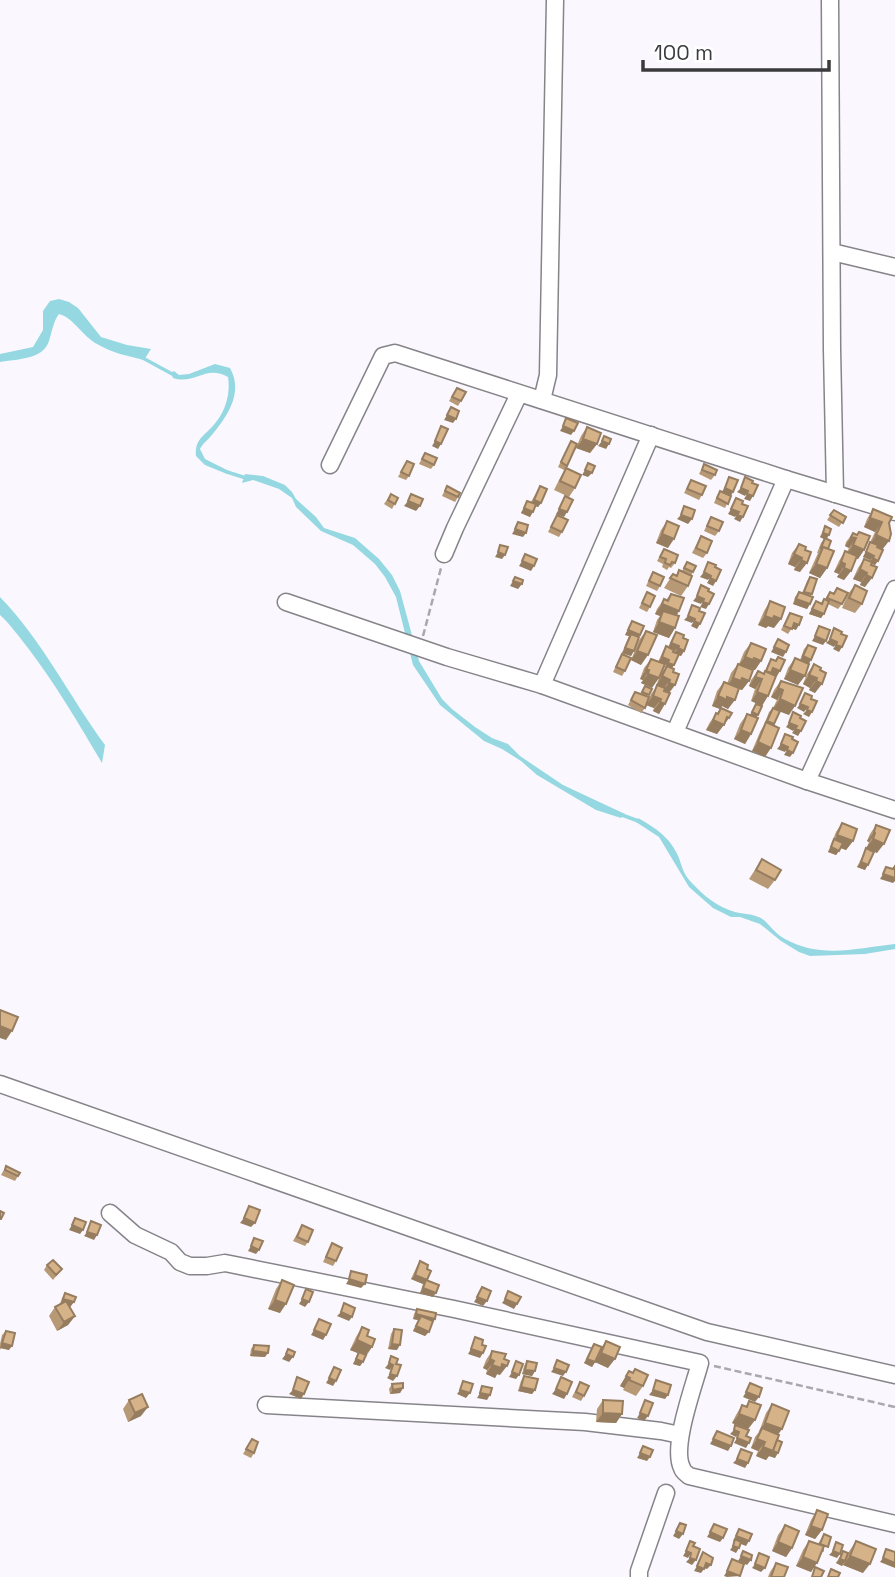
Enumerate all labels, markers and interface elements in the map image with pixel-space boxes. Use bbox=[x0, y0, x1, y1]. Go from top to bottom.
scale bar bbox=[643, 28, 828, 72]
text: 100 m bbox=[654, 39, 713, 66]

